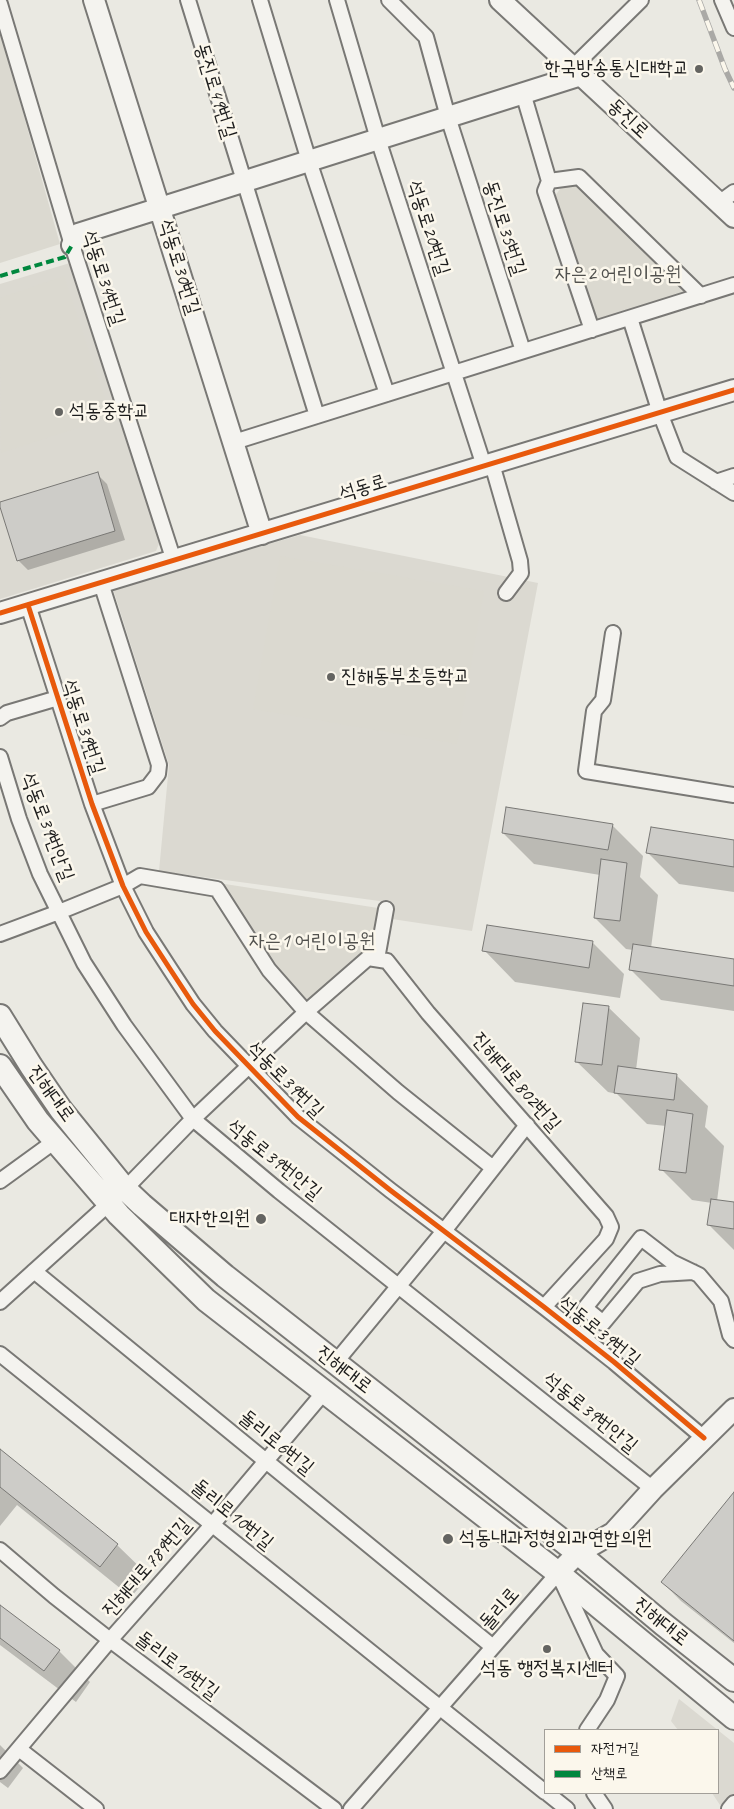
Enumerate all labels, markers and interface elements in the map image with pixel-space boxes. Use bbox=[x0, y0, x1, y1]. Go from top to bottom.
street label: 동진로49번길 bbox=[189, 40, 241, 142]
place label: 한국방송통신대학교 bbox=[544, 57, 689, 81]
marker: 한국방송통신대학교 bbox=[693, 63, 705, 75]
street label: 동진로 bbox=[602, 94, 654, 144]
street label: 석동로20번길 bbox=[401, 177, 455, 279]
street label: 동진로35번길 bbox=[477, 177, 531, 279]
street label: 석동로30번길 bbox=[153, 216, 205, 318]
street label: 석동로34번길 bbox=[76, 227, 130, 329]
park label: 자은2 어린이공원 bbox=[555, 263, 681, 287]
place label: 석동중학교 bbox=[69, 400, 149, 424]
marker: 석동중학교 bbox=[53, 406, 65, 418]
street label: 석동로 bbox=[336, 469, 390, 507]
place label: 진해동부초등학교 bbox=[341, 665, 470, 689]
marker: 진해동부초등학교 bbox=[325, 671, 337, 683]
street label: 석동로39번길 bbox=[56, 676, 110, 778]
street label: 석동로39번안길 bbox=[15, 769, 79, 885]
park label: 자은1 어린이공원 bbox=[249, 930, 375, 954]
street label: 진해대로802번길 bbox=[466, 1028, 566, 1136]
street label: 석동로39번길 bbox=[242, 1037, 328, 1123]
street label: 진해대로 bbox=[22, 1061, 80, 1127]
street label: 석동로39번안길 bbox=[222, 1115, 326, 1205]
place label: 대자한의원 bbox=[170, 1207, 250, 1231]
marker: 대자한의원 bbox=[254, 1212, 268, 1226]
street label: 석동로39번길 bbox=[553, 1292, 645, 1372]
street label: 진해대로 bbox=[311, 1341, 377, 1399]
street label: 석동로39번안길 bbox=[538, 1368, 642, 1458]
street label: 돌리로6번길 bbox=[234, 1406, 318, 1480]
street label: 돌리로10번길 bbox=[186, 1475, 278, 1555]
street label: 진해대로789번길 bbox=[97, 1514, 197, 1622]
place label: 석동내과정형외과연합의원 bbox=[459, 1527, 652, 1551]
marker: 석동내과정형외과연합의원 bbox=[441, 1532, 455, 1546]
street label: 돌리로 bbox=[475, 1583, 525, 1635]
street label: 진해대로 bbox=[628, 1592, 694, 1652]
street label: 돌리로16번길 bbox=[130, 1627, 224, 1705]
marker: 석동 행정복지센터 bbox=[541, 1643, 553, 1655]
place label: 석동 행정복지센터 bbox=[480, 1657, 614, 1681]
legend bbox=[544, 1729, 719, 1794]
text: 자전거길 bbox=[591, 1739, 639, 1758]
text: 산책로 bbox=[591, 1764, 627, 1783]

